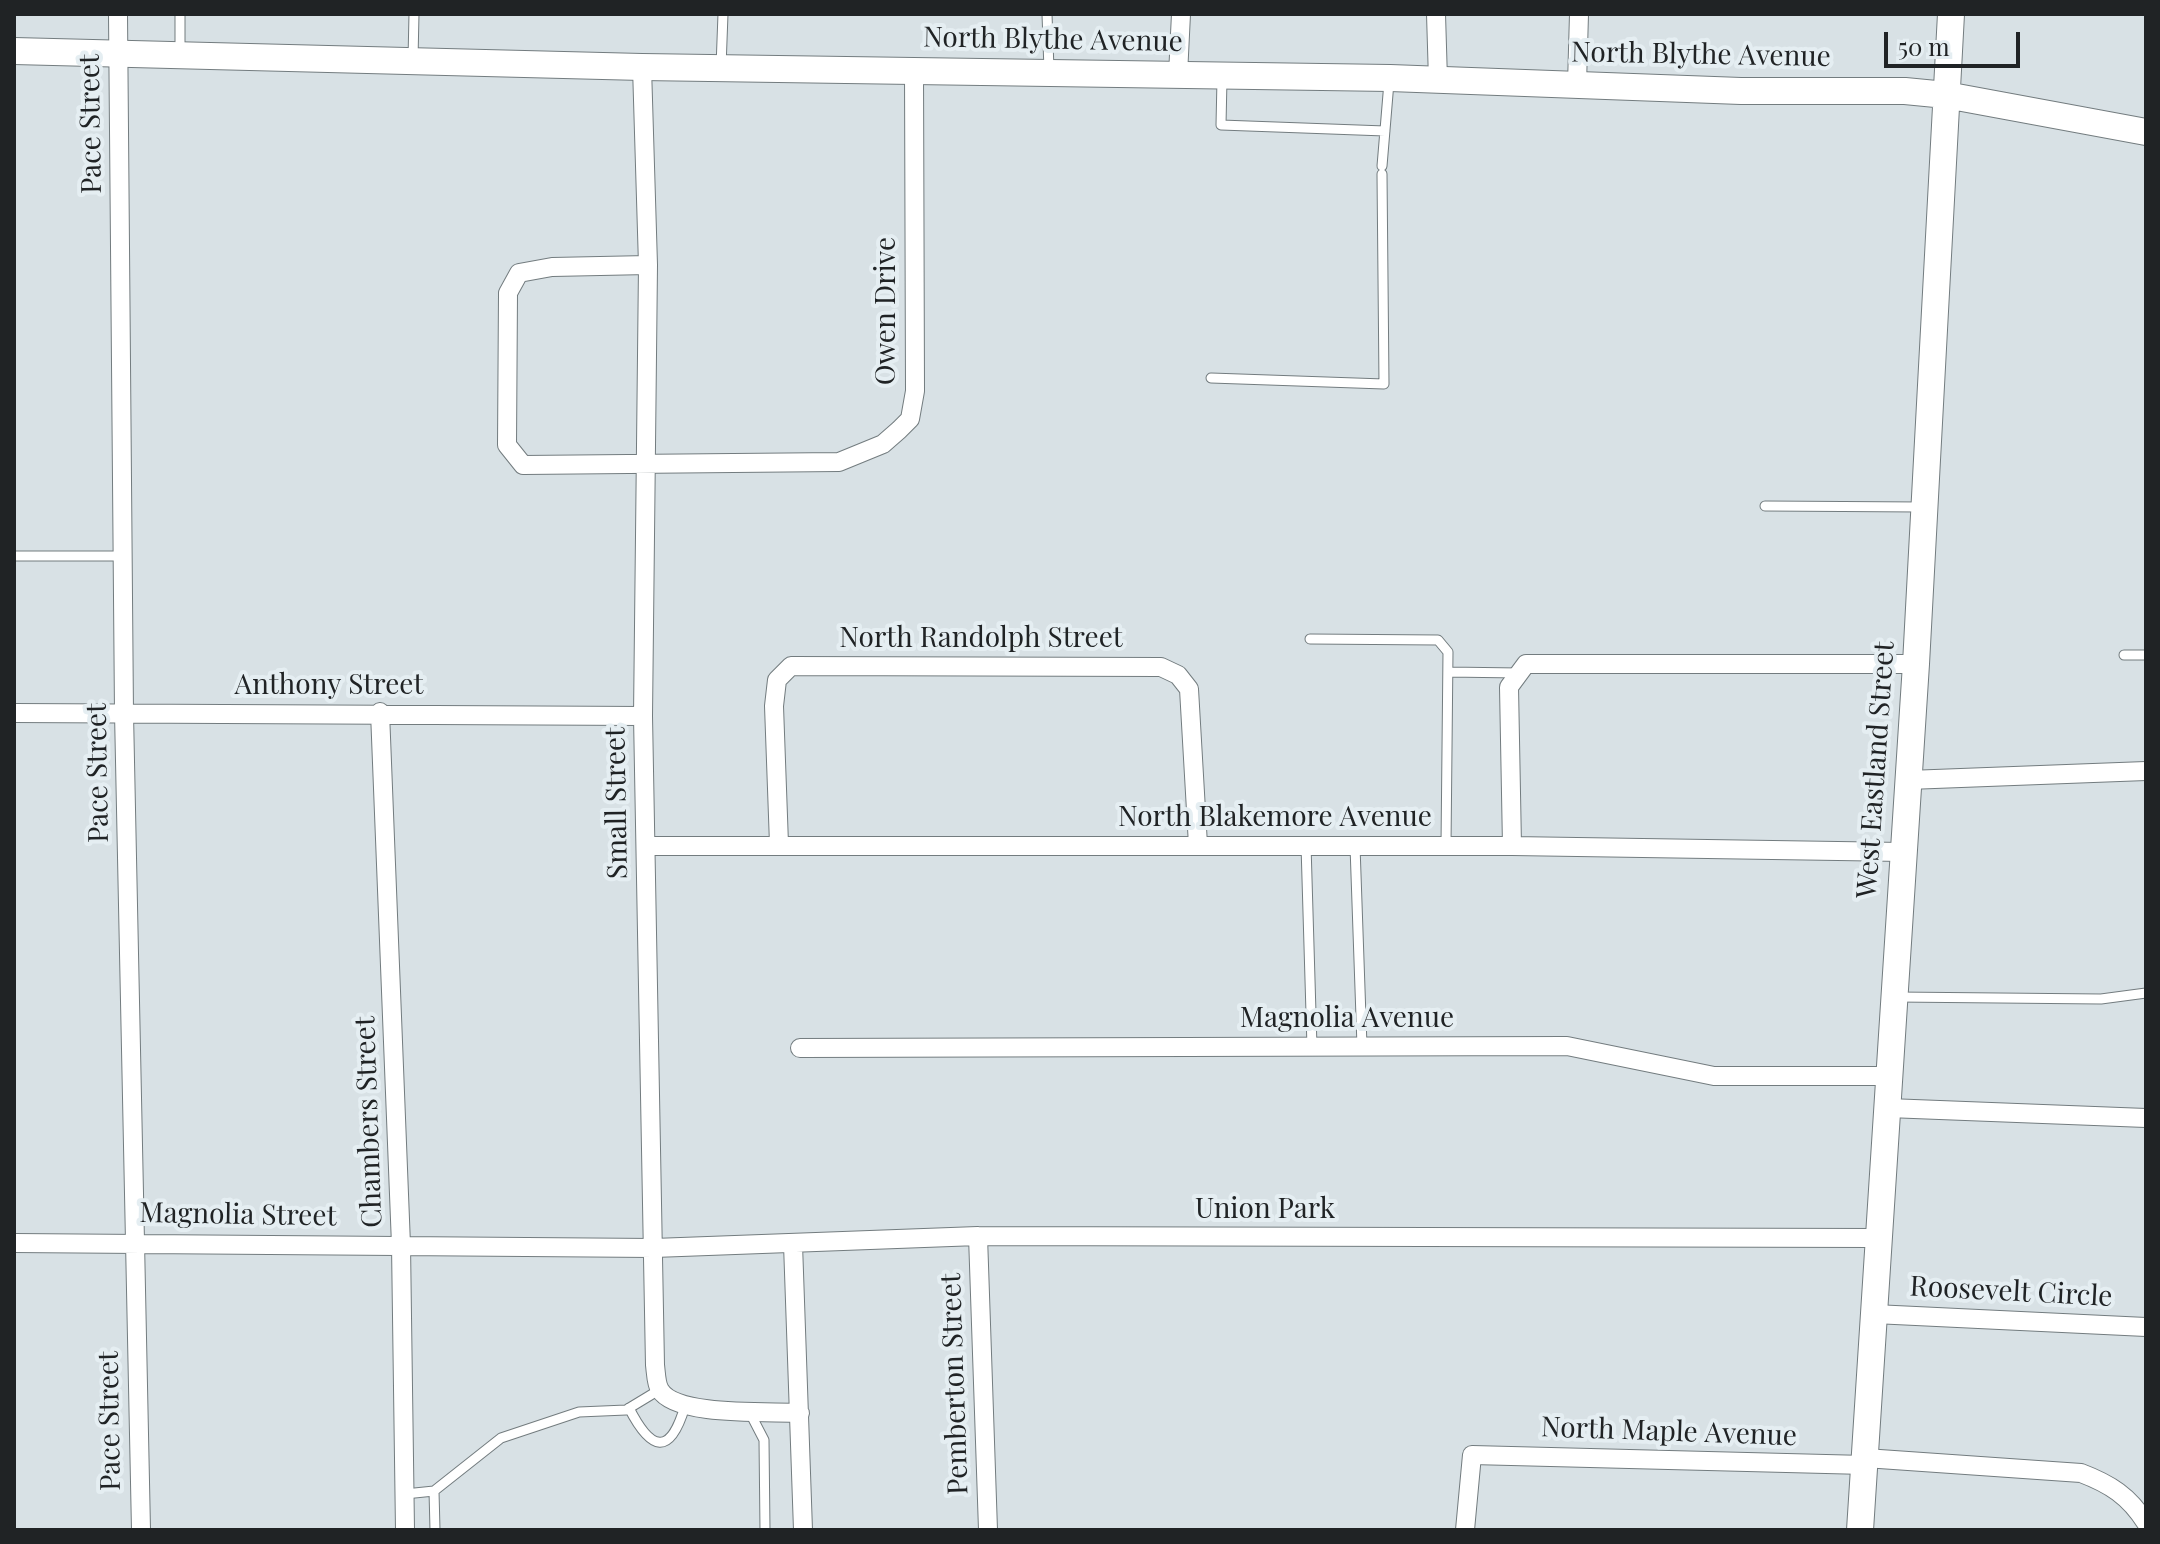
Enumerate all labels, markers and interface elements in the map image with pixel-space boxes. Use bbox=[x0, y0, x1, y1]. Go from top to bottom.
scale bar bbox=[1888, 16, 2024, 66]
street label: North Blythe Avenue bbox=[923, 21, 1183, 59]
text: 50 m bbox=[1898, 30, 1950, 62]
street label: North Blythe Avenue bbox=[1571, 36, 1831, 74]
street label: Pace Street bbox=[73, 54, 109, 194]
street label: Owen Drive bbox=[869, 237, 903, 385]
street label: North Randolph Street bbox=[839, 621, 1123, 655]
street label: West Eastland Street bbox=[1850, 640, 1902, 900]
street label: Anthony Street bbox=[235, 668, 423, 702]
street label: Pace Street bbox=[80, 703, 116, 843]
street label: Small Street bbox=[599, 727, 635, 879]
street label: North Blakemore Avenue bbox=[1118, 800, 1432, 834]
street label: Magnolia Avenue bbox=[1240, 1001, 1454, 1035]
street label: Chambers Street bbox=[349, 1016, 389, 1228]
street label: Union Park bbox=[1195, 1192, 1335, 1226]
street label: Magnolia Street bbox=[139, 1196, 337, 1234]
street label: Roosevelt Circle bbox=[1909, 1270, 2113, 1314]
street label: Pemberton Street bbox=[934, 1273, 976, 1495]
street label: Pace Street bbox=[92, 1351, 128, 1491]
street label: North Maple Avenue bbox=[1540, 1411, 1798, 1453]

